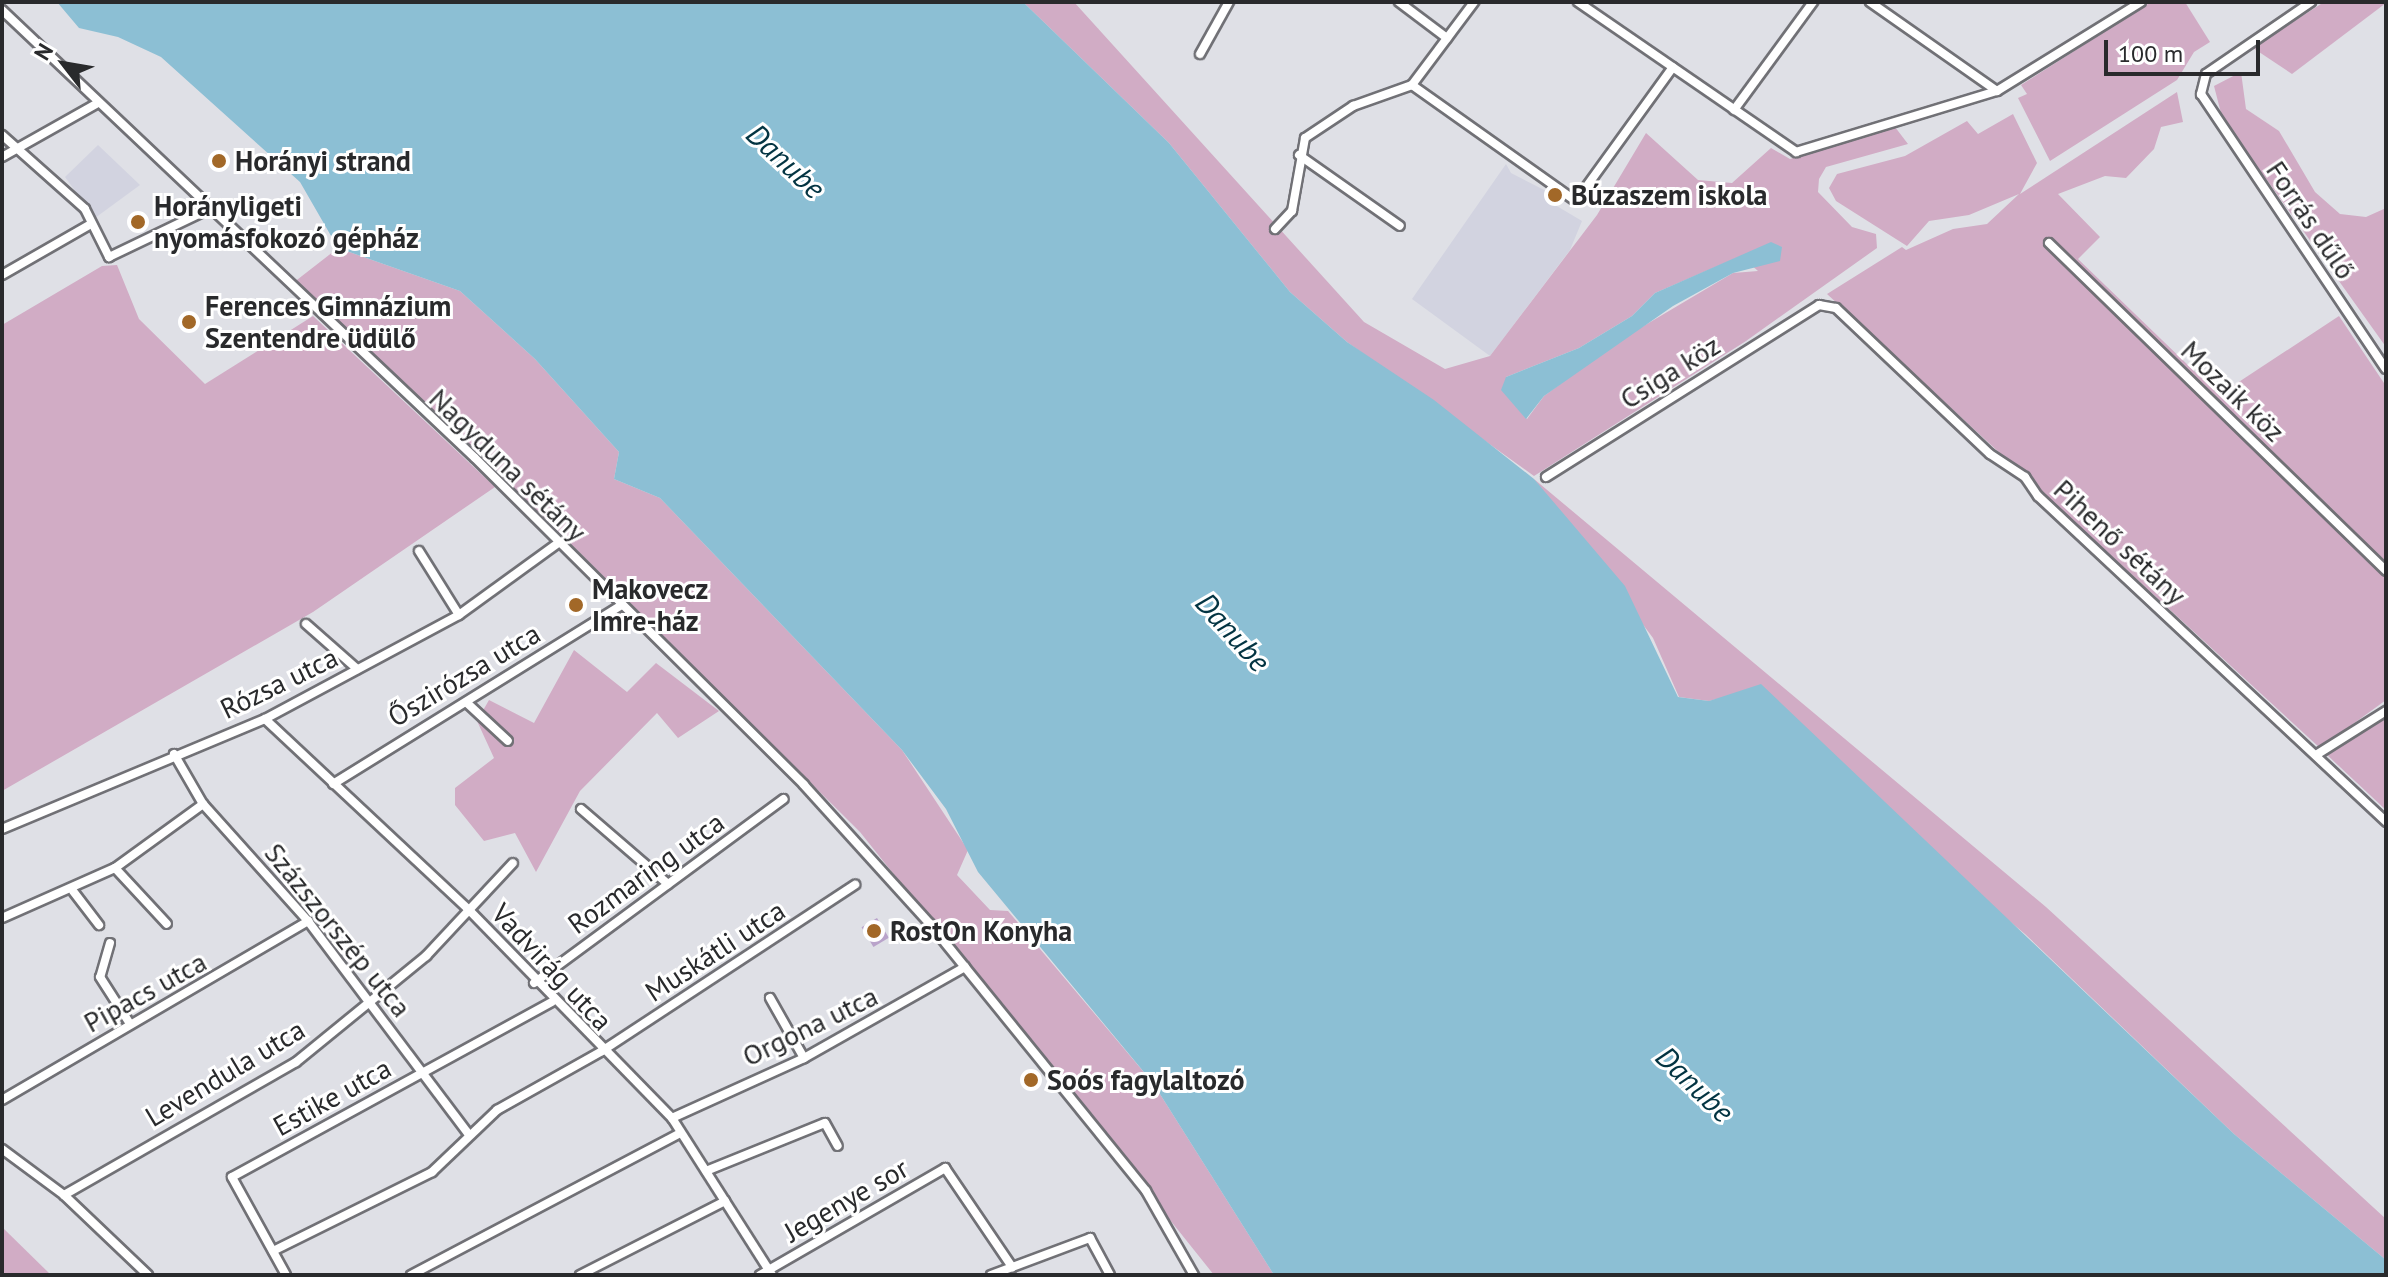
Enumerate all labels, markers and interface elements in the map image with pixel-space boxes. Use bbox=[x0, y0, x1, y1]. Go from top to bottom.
north arrow bbox=[24, 24, 104, 104]
scale bar bbox=[2108, 24, 2264, 74]
text: N bbox=[28, 38, 59, 65]
text: 100 m bbox=[2118, 38, 2183, 69]
water label: Danube bbox=[739, 116, 833, 206]
place label: Horányi strand bbox=[235, 144, 411, 178]
marker: Horányi strand bbox=[210, 152, 228, 170]
street label: Forrás dűlő bbox=[2259, 155, 2363, 285]
place label: Búzaszem iskola bbox=[1571, 178, 1768, 212]
marker: Búzaszem iskola bbox=[1546, 186, 1564, 204]
place label: Horányligeti nyomásfokozó gépház bbox=[154, 189, 419, 255]
marker: Horányligeti nyomásfokozó gépház bbox=[129, 213, 147, 231]
place label: Ferences Gimnázium Szentendre üdülő bbox=[205, 289, 452, 355]
marker: Ferences Gimnázium Szentendre üdülő bbox=[180, 313, 198, 331]
street label: Csiga köz bbox=[1614, 328, 1726, 416]
street label: Mozaik köz bbox=[2174, 333, 2292, 449]
street label: Nagyduna sétány bbox=[422, 382, 594, 548]
street label: Pihenő sétány bbox=[2047, 472, 2193, 612]
place label: Makovecz Imre-ház bbox=[592, 572, 708, 638]
water label: Danube bbox=[1188, 585, 1278, 679]
marker: Makovecz Imre-ház bbox=[567, 596, 585, 614]
street label: Őszirózsa utca bbox=[382, 616, 546, 734]
street label: Rózsa utca bbox=[215, 640, 343, 726]
street label: Rozmaring utca bbox=[561, 805, 731, 941]
street label: Százszorszép utca bbox=[258, 836, 418, 1024]
street label: Muskátli utca bbox=[639, 893, 791, 1009]
street label: Vadvirág utca bbox=[485, 897, 619, 1037]
place label: RostOn Konyha bbox=[890, 914, 1072, 948]
marker: RostOn Konyha bbox=[865, 922, 883, 940]
street label: Pipacs utca bbox=[78, 945, 212, 1039]
street label: Orgona utca bbox=[737, 979, 883, 1073]
street label: Levendula utca bbox=[139, 1012, 311, 1134]
water label: Danube bbox=[1649, 1038, 1741, 1130]
street label: Estike utca bbox=[267, 1051, 397, 1143]
place label: Soós fagylaltozó bbox=[1047, 1063, 1245, 1097]
marker: Soós fagylaltozó bbox=[1022, 1071, 1040, 1089]
street label: Jegenye sor bbox=[778, 1151, 914, 1249]

